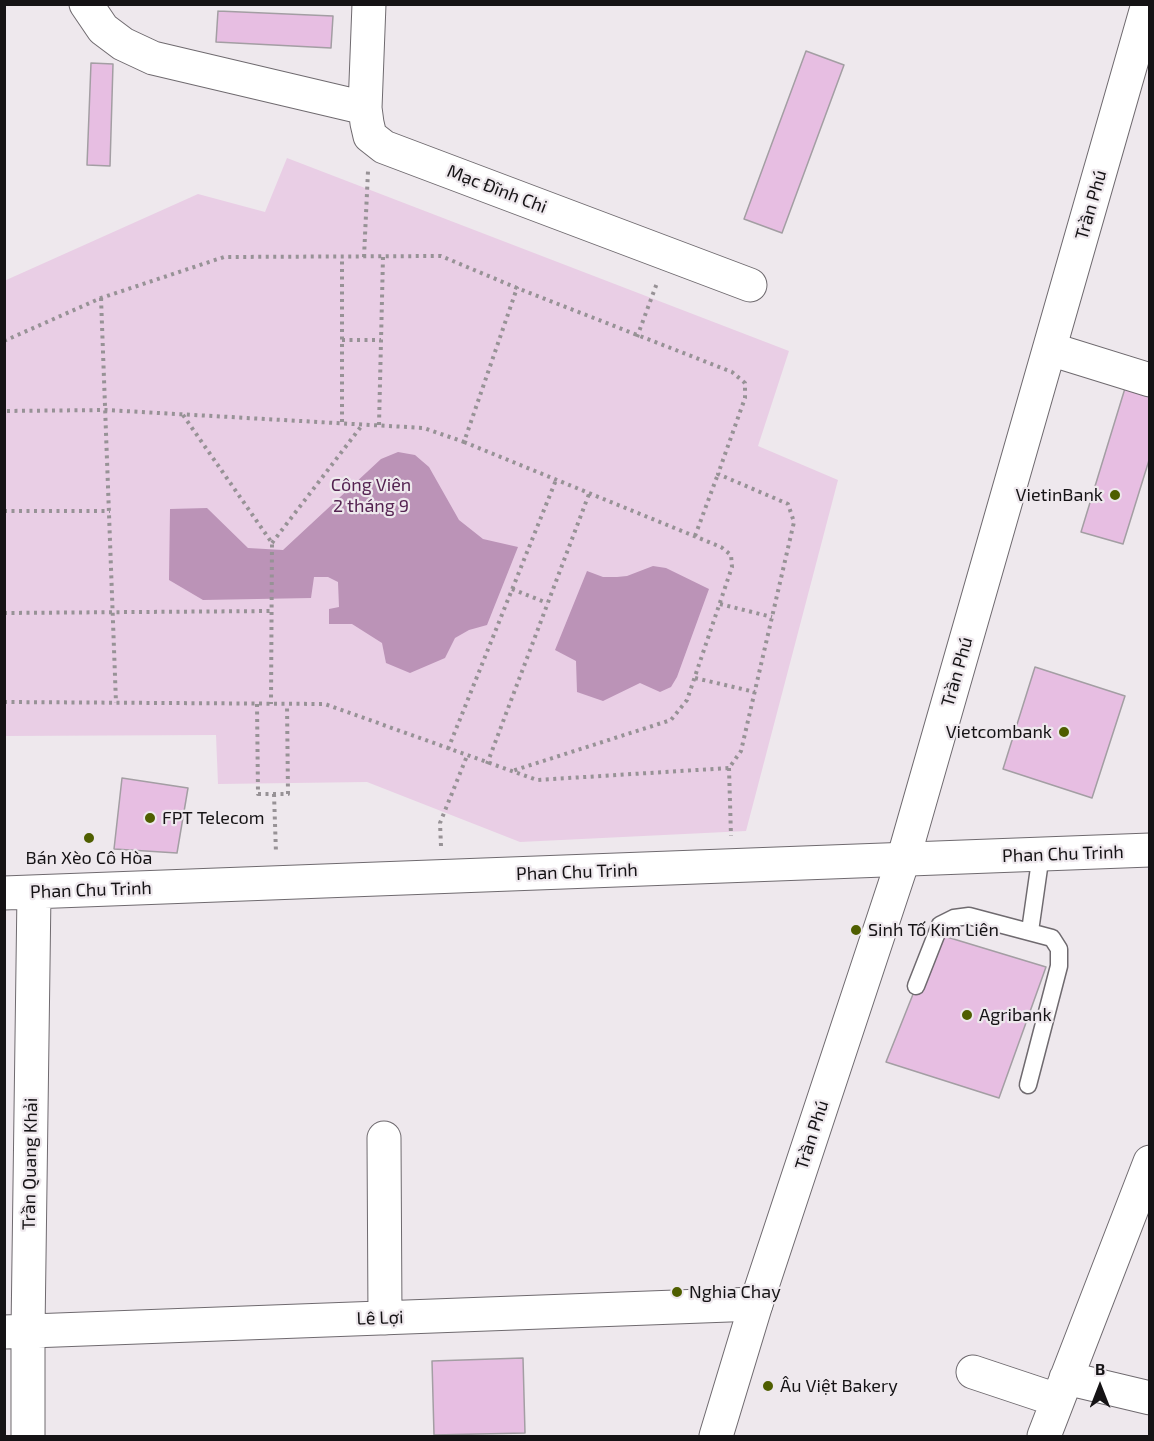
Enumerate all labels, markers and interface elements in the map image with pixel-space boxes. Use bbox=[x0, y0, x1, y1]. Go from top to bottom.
street label: Mạc Đĩnh Chi bbox=[444, 160, 550, 218]
street label: Trần Phú bbox=[1071, 168, 1111, 242]
park label: Công Viên 2 tháng 9 bbox=[331, 474, 411, 516]
place label: VietinBank bbox=[1015, 484, 1103, 506]
marker: VietinBank bbox=[1108, 488, 1122, 502]
street label: Trần Phú bbox=[937, 635, 977, 709]
place label: Vietcombank bbox=[946, 721, 1052, 743]
marker: Vietcombank bbox=[1057, 725, 1071, 739]
place label: FPT Telecom bbox=[162, 807, 265, 829]
marker: FPT Telecom bbox=[143, 811, 157, 825]
marker: Bán Xèo Cô Hòa bbox=[82, 831, 96, 845]
street label: Phan Chu Trinh bbox=[1002, 841, 1124, 867]
place label: Bán Xèo Cô Hòa bbox=[26, 847, 152, 869]
street label: Phan Chu Trinh bbox=[516, 859, 638, 885]
street label: Phan Chu Trinh bbox=[30, 877, 152, 903]
place label: Sinh Tố Kim Liên bbox=[868, 919, 999, 941]
marker: Sinh Tố Kim Liên bbox=[849, 923, 863, 937]
place label: Agribank bbox=[979, 1004, 1052, 1026]
marker: Agribank bbox=[960, 1008, 974, 1022]
street label: Trần Quang Khải bbox=[18, 1098, 42, 1230]
street label: Trần Phú bbox=[791, 1098, 833, 1172]
place label: Nghia Chay bbox=[689, 1281, 781, 1303]
marker: Nghia Chay bbox=[670, 1285, 684, 1299]
street label: Lê Lợi bbox=[356, 1306, 404, 1330]
north arrow bbox=[1070, 1357, 1130, 1417]
text: B bbox=[1095, 1359, 1105, 1378]
place label: Âu Việt Bakery bbox=[780, 1375, 898, 1397]
marker: Âu Việt Bakery bbox=[761, 1379, 775, 1393]

